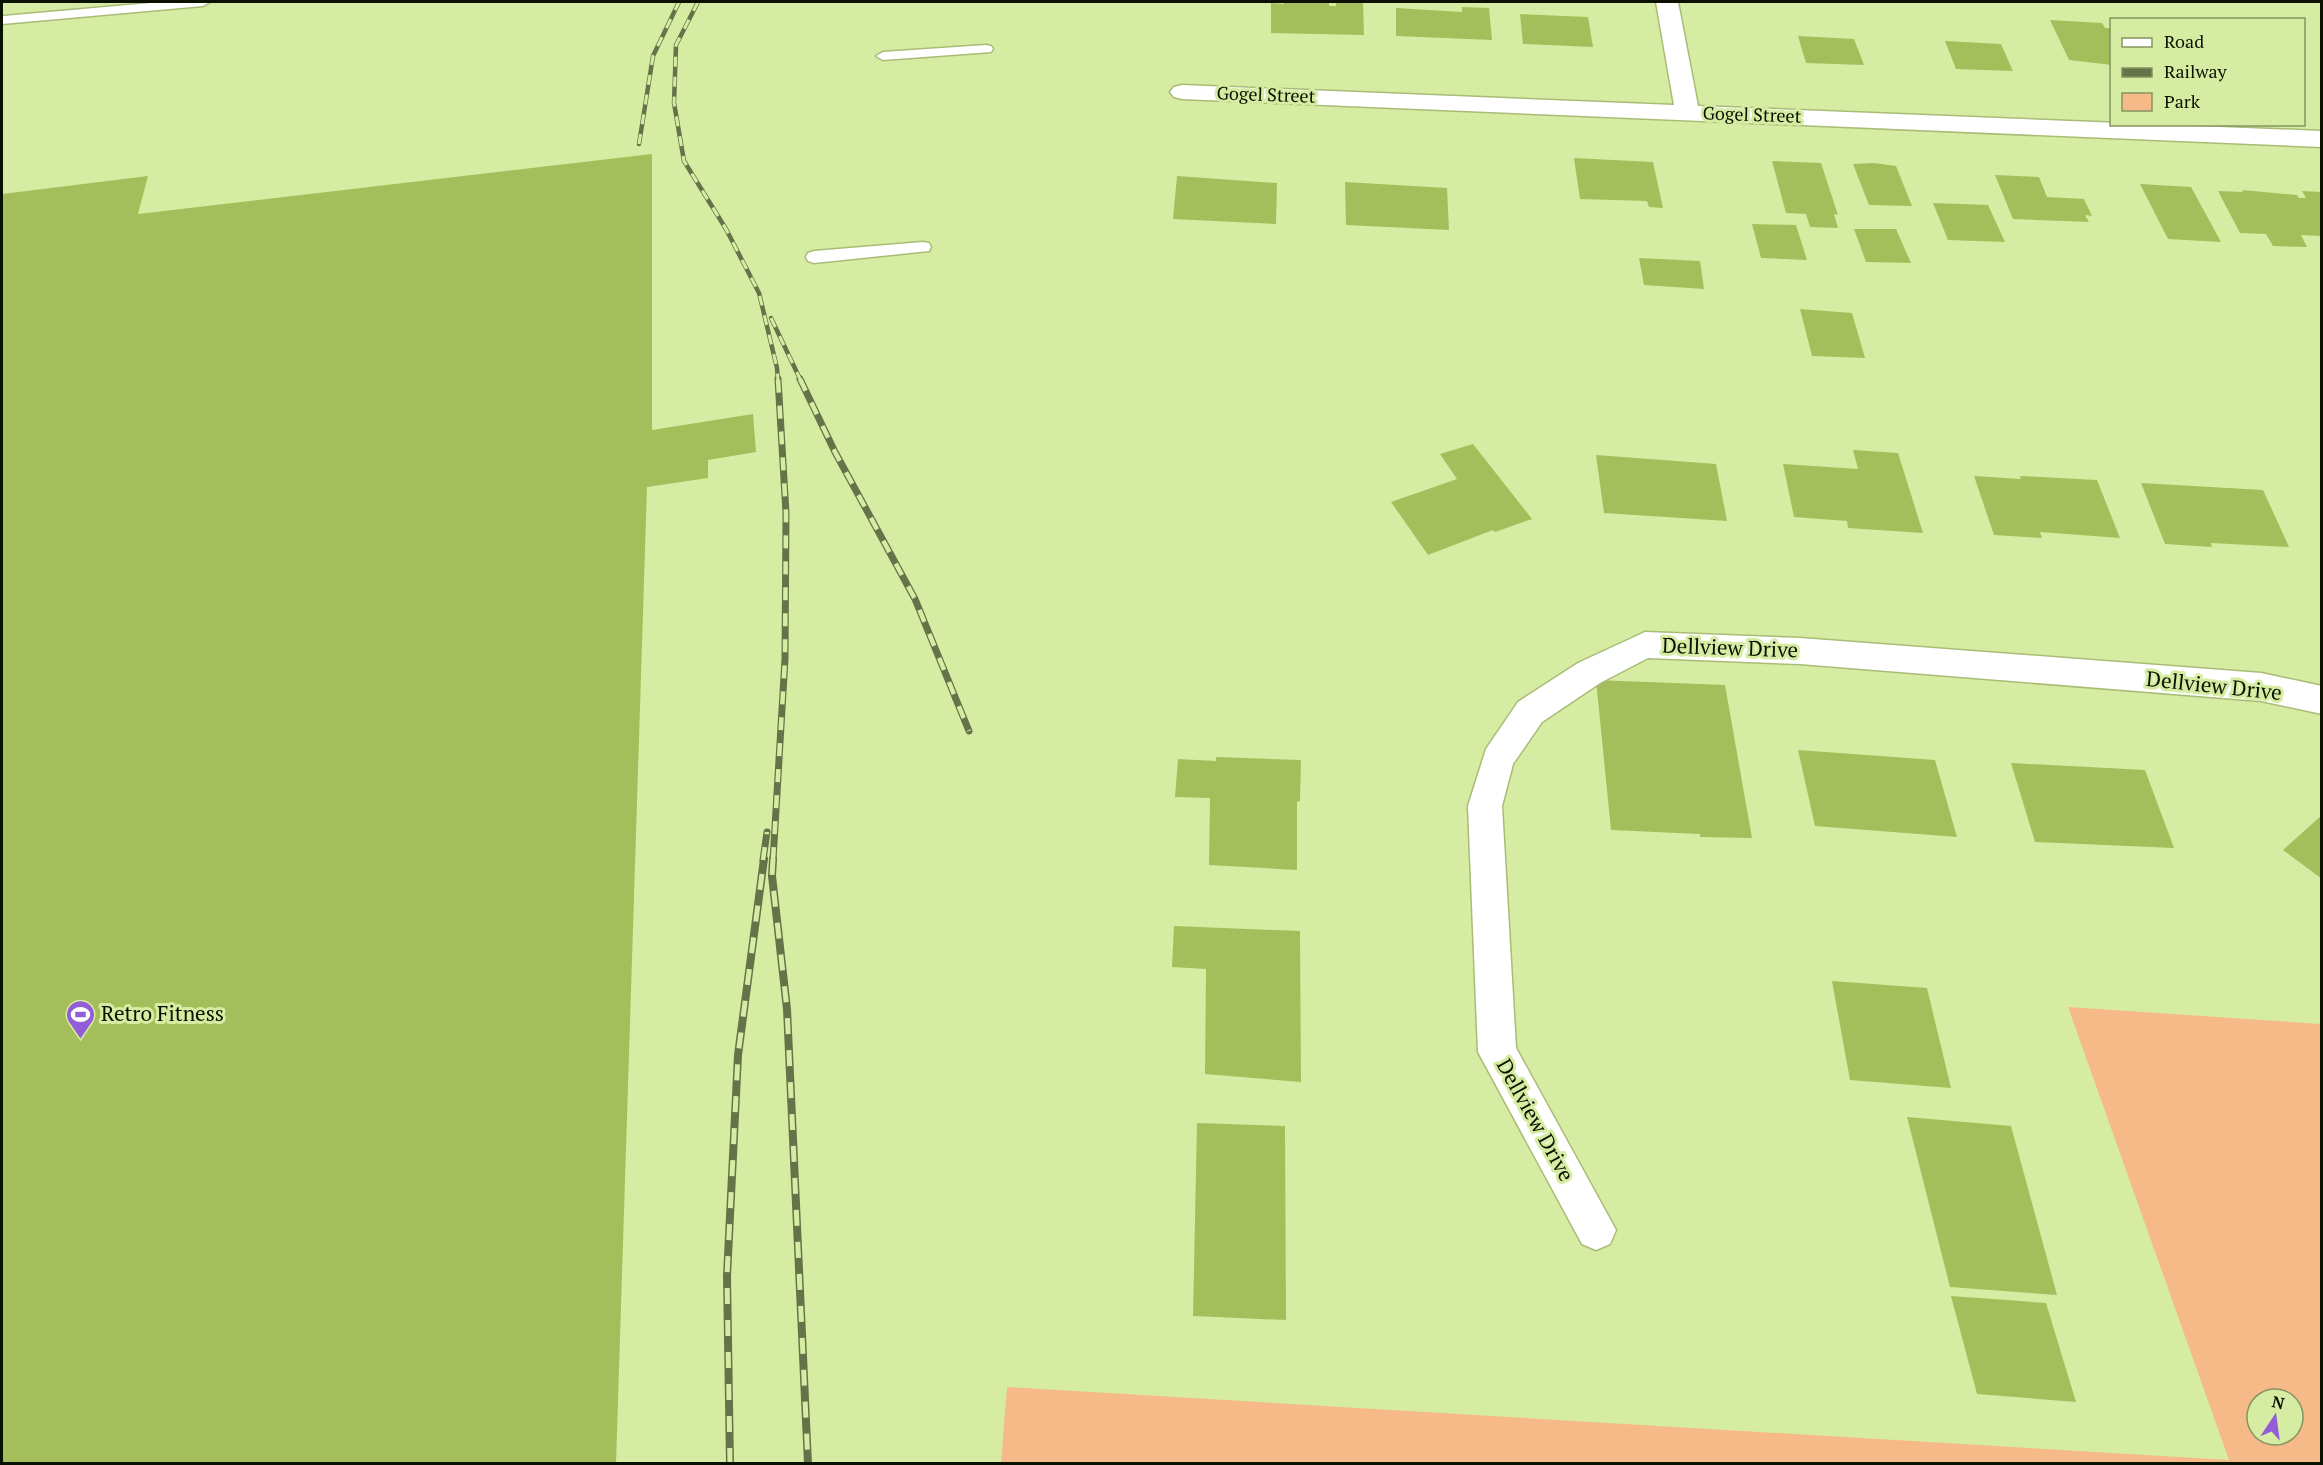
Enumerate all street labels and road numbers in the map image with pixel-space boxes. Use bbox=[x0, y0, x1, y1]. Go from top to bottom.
street label: Gogel Street bbox=[1216, 80, 1316, 108]
street label: Gogel Street bbox=[1702, 100, 1802, 128]
street label: Dellview Drive bbox=[1662, 631, 1799, 663]
street label: Dellview Drive bbox=[2145, 664, 2283, 706]
street label: Dellview Drive bbox=[1491, 1053, 1581, 1186]

